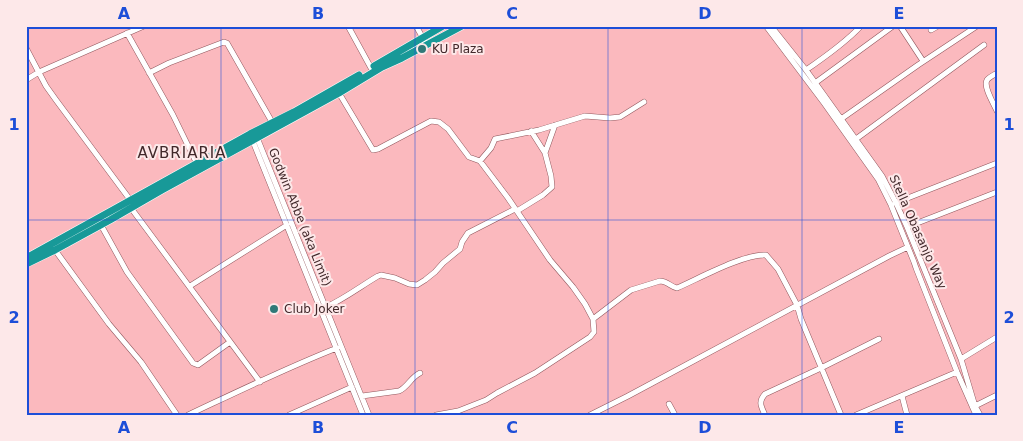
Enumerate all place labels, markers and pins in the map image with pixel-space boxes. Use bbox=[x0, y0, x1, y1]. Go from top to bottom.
place label: KU Plaza bbox=[432, 42, 484, 56]
marker: KU Plaza bbox=[416, 43, 428, 55]
place label: Club Joker bbox=[284, 302, 345, 316]
marker: Club Joker bbox=[268, 303, 280, 315]

